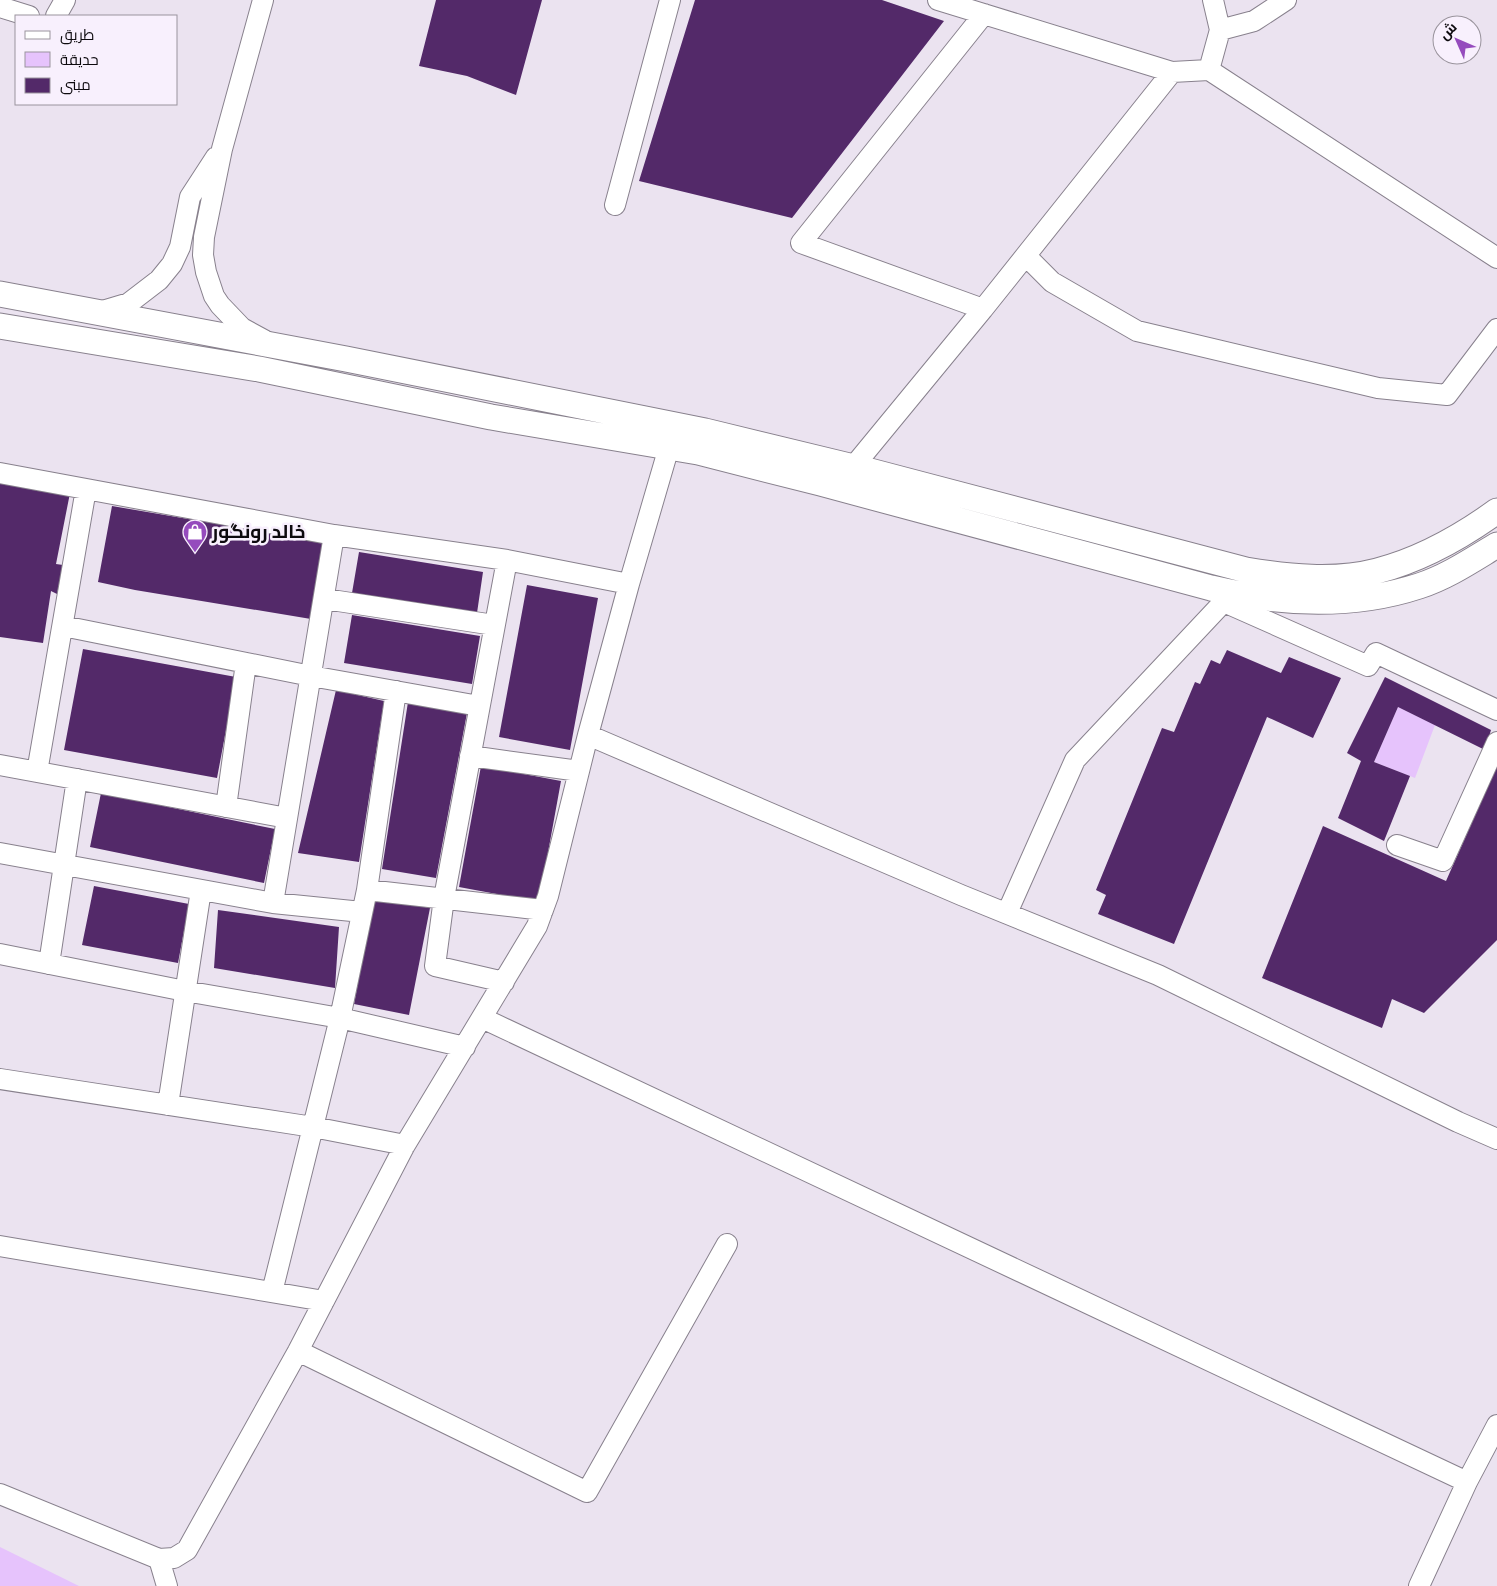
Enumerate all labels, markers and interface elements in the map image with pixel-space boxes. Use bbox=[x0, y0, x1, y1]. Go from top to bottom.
legend bbox=[15, 15, 178, 105]
north arrow bbox=[1432, 15, 1482, 65]
text: ش bbox=[1436, 19, 1461, 44]
text: طريق bbox=[60, 26, 94, 45]
text: حديقة bbox=[60, 51, 99, 69]
text: مبنى bbox=[60, 76, 91, 95]
shop icon: خالد رونگور bbox=[182, 519, 208, 553]
place label: خالد رونگور bbox=[211, 520, 306, 544]

